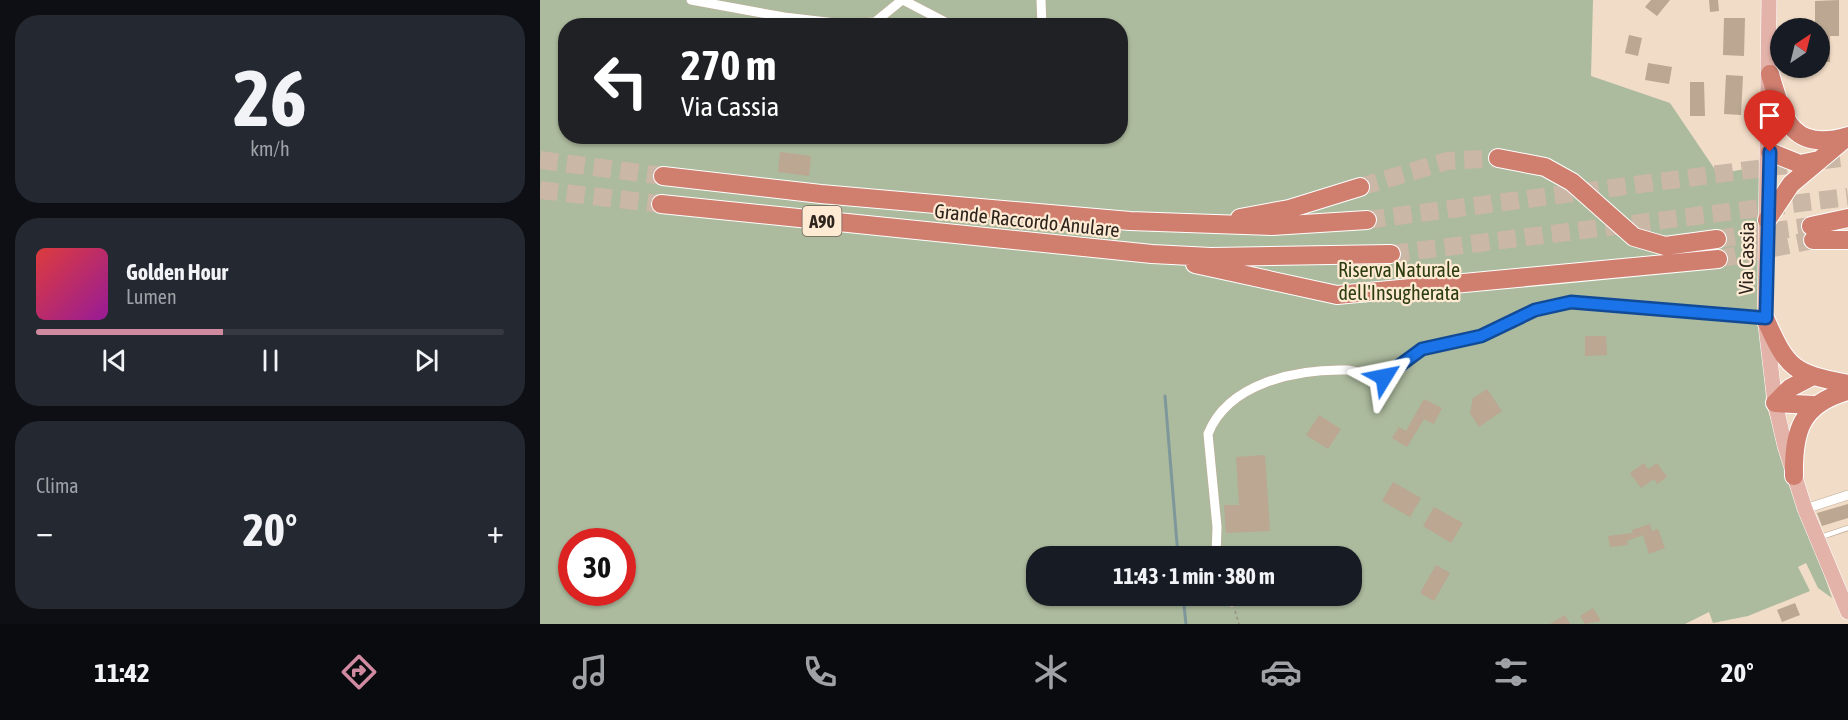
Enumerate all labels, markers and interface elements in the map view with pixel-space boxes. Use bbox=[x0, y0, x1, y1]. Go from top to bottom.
north arrow bbox=[1770, 18, 1830, 78]
map controls bbox=[1770, 18, 1830, 78]
text: 270 m bbox=[681, 41, 776, 89]
icon: left bbox=[582, 42, 660, 120]
text: 26 bbox=[233, 53, 307, 143]
pin bbox=[1744, 90, 1795, 152]
text: Via Cassia bbox=[681, 91, 779, 122]
icon: arrive bbox=[1753, 99, 1786, 132]
text: km/h bbox=[250, 137, 290, 160]
street label: Grande Raccordo Anulare bbox=[933, 199, 1121, 241]
road number: A90 bbox=[802, 206, 842, 236]
street label: Via Cassia bbox=[1734, 221, 1758, 295]
park label: Riserva Naturale dell'Insugherata bbox=[1338, 258, 1460, 304]
text: Golden Hour bbox=[126, 259, 228, 285]
text: Lumen bbox=[126, 285, 177, 308]
icon: previous bbox=[98, 344, 131, 377]
icon: pause bbox=[254, 344, 287, 377]
icon: next bbox=[410, 344, 443, 377]
position arrow bbox=[1352, 345, 1416, 409]
text: Clima bbox=[36, 474, 79, 497]
text: 20° bbox=[243, 504, 297, 556]
text: − bbox=[36, 512, 53, 550]
text: + bbox=[487, 512, 504, 550]
speed limit sign: 30 bbox=[558, 528, 636, 606]
text: 11:43 · 1 min · 380 m bbox=[1113, 563, 1275, 589]
icon: directions bbox=[338, 651, 380, 693]
icon: music bbox=[569, 651, 611, 693]
icon: phone bbox=[799, 651, 841, 693]
icon: climate bbox=[1030, 651, 1072, 693]
icon: car bbox=[1260, 651, 1302, 693]
icon: filters bbox=[1490, 651, 1532, 693]
text: 11:42 bbox=[94, 657, 150, 688]
text: 20° bbox=[1721, 657, 1754, 688]

